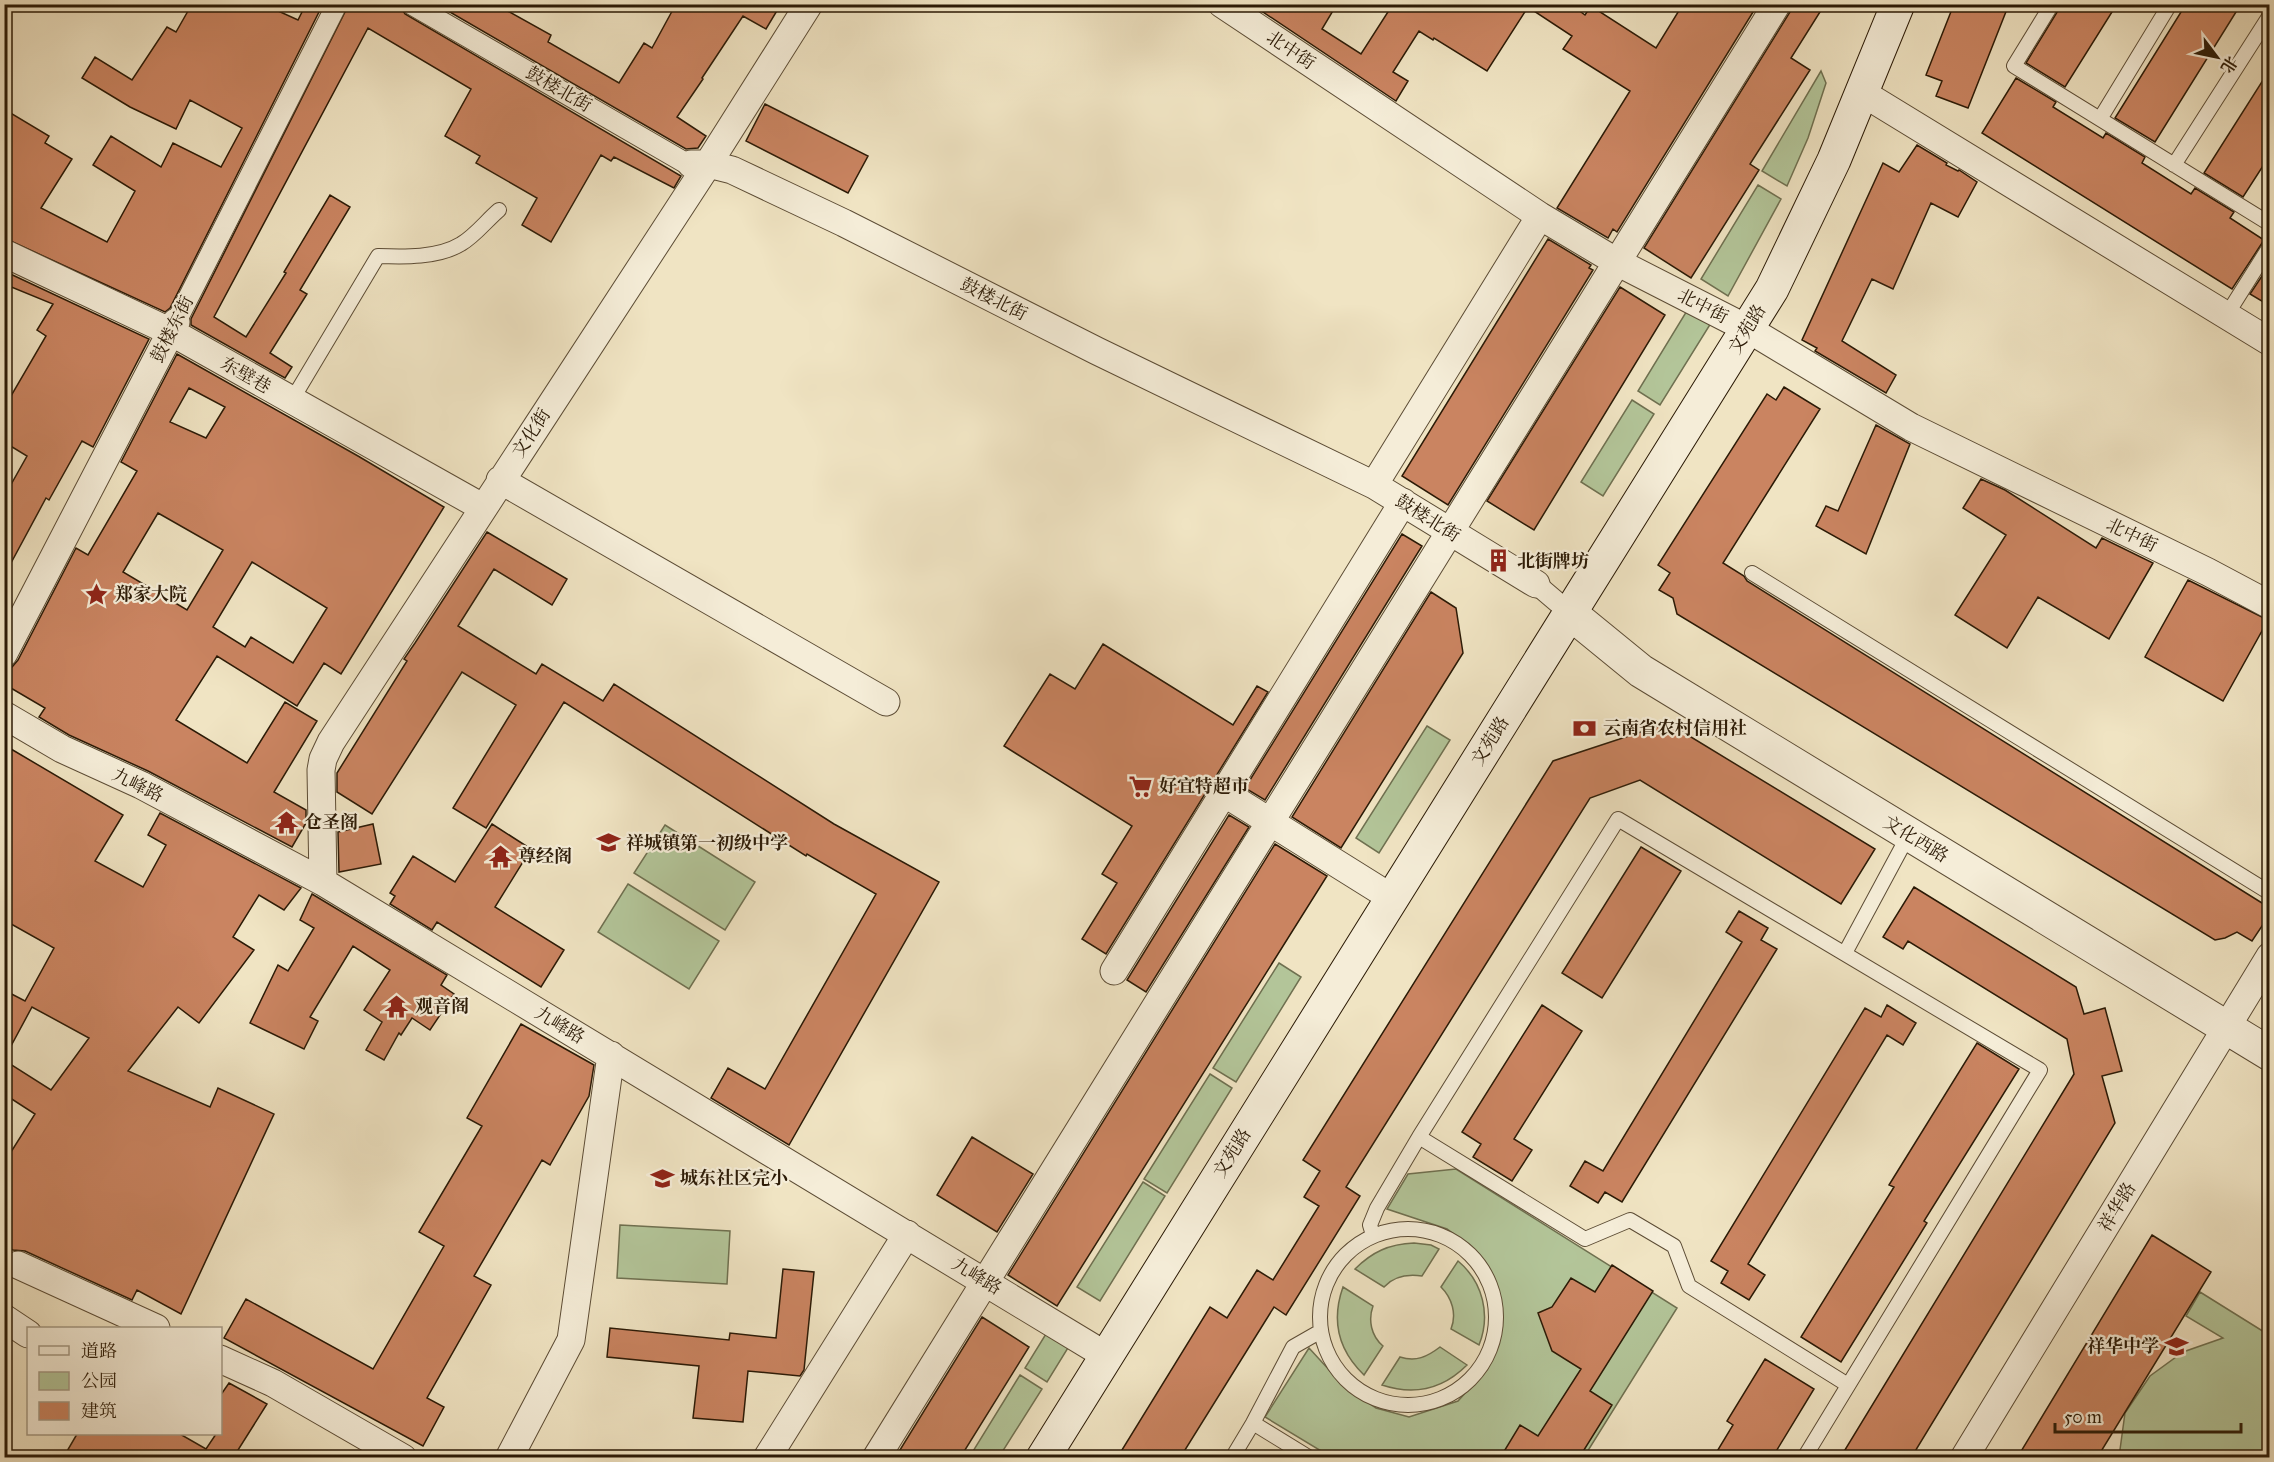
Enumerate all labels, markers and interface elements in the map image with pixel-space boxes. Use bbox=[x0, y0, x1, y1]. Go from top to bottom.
street label: 北中街 bbox=[1262, 26, 1320, 74]
north arrow bbox=[2187, 27, 2247, 87]
text: 北 bbox=[2217, 53, 2242, 77]
street label: 鼓楼北街 bbox=[522, 61, 596, 117]
street label: 鼓楼北街 bbox=[957, 273, 1031, 325]
street label: 北中街 bbox=[1674, 284, 1732, 328]
street label: 鼓楼东街 bbox=[146, 292, 198, 366]
street label: 文苑路 bbox=[1724, 300, 1770, 358]
street label: 东壁巷 bbox=[217, 352, 275, 398]
street label: 文化街 bbox=[507, 404, 555, 462]
street label: 鼓楼北街 bbox=[1392, 490, 1464, 546]
street label: 北中街 bbox=[2103, 513, 2161, 557]
building icon: 北街牌坊 bbox=[1486, 548, 1512, 574]
place label: 北街牌坊 bbox=[1517, 550, 1589, 572]
place icon: 郑家大院 bbox=[84, 581, 110, 607]
place label: 郑家大院 bbox=[115, 583, 187, 605]
street label: 文苑路 bbox=[1466, 712, 1514, 770]
bank icon: 云南省农村信用社 bbox=[1572, 715, 1598, 741]
place label: 云南省农村信用社 bbox=[1603, 717, 1747, 739]
street label: 九峰路 bbox=[109, 763, 167, 807]
supermarket icon: 好宜特超市 bbox=[1128, 773, 1154, 799]
place label: 好宜特超市 bbox=[1159, 775, 1249, 797]
temple icon: 仓圣阁 bbox=[273, 809, 299, 835]
place label: 仓圣阁 bbox=[304, 811, 358, 833]
street label: 文化西路 bbox=[1879, 811, 1953, 867]
school or university icon: 祥城镇第一初级中学 bbox=[595, 830, 621, 856]
place label: 祥城镇第一初级中学 bbox=[626, 832, 788, 854]
temple icon: 尊经阁 bbox=[487, 843, 513, 869]
place label: 尊经阁 bbox=[518, 845, 572, 867]
temple icon: 观音阁 bbox=[384, 993, 410, 1019]
place label: 观音阁 bbox=[415, 995, 469, 1017]
street label: 九峰路 bbox=[531, 1002, 589, 1048]
street label: 文苑路 bbox=[1208, 1124, 1256, 1182]
school or university icon: 城东社区完小 bbox=[649, 1165, 675, 1191]
place label: 城东社区完小 bbox=[680, 1167, 788, 1189]
street label: 祥华路 bbox=[2094, 1178, 2140, 1236]
street label: 九峰路 bbox=[948, 1253, 1006, 1299]
legend bbox=[27, 1327, 222, 1435]
school or university icon: 祥华中学 bbox=[2164, 1333, 2190, 1359]
place label: 祥华中学 bbox=[2087, 1335, 2159, 1357]
text: 道路 bbox=[81, 1340, 117, 1362]
text: 公园 bbox=[81, 1370, 117, 1392]
scale bar bbox=[2055, 1396, 2241, 1434]
text: 建筑 bbox=[81, 1400, 117, 1422]
text: 50 m bbox=[2064, 1406, 2102, 1428]

